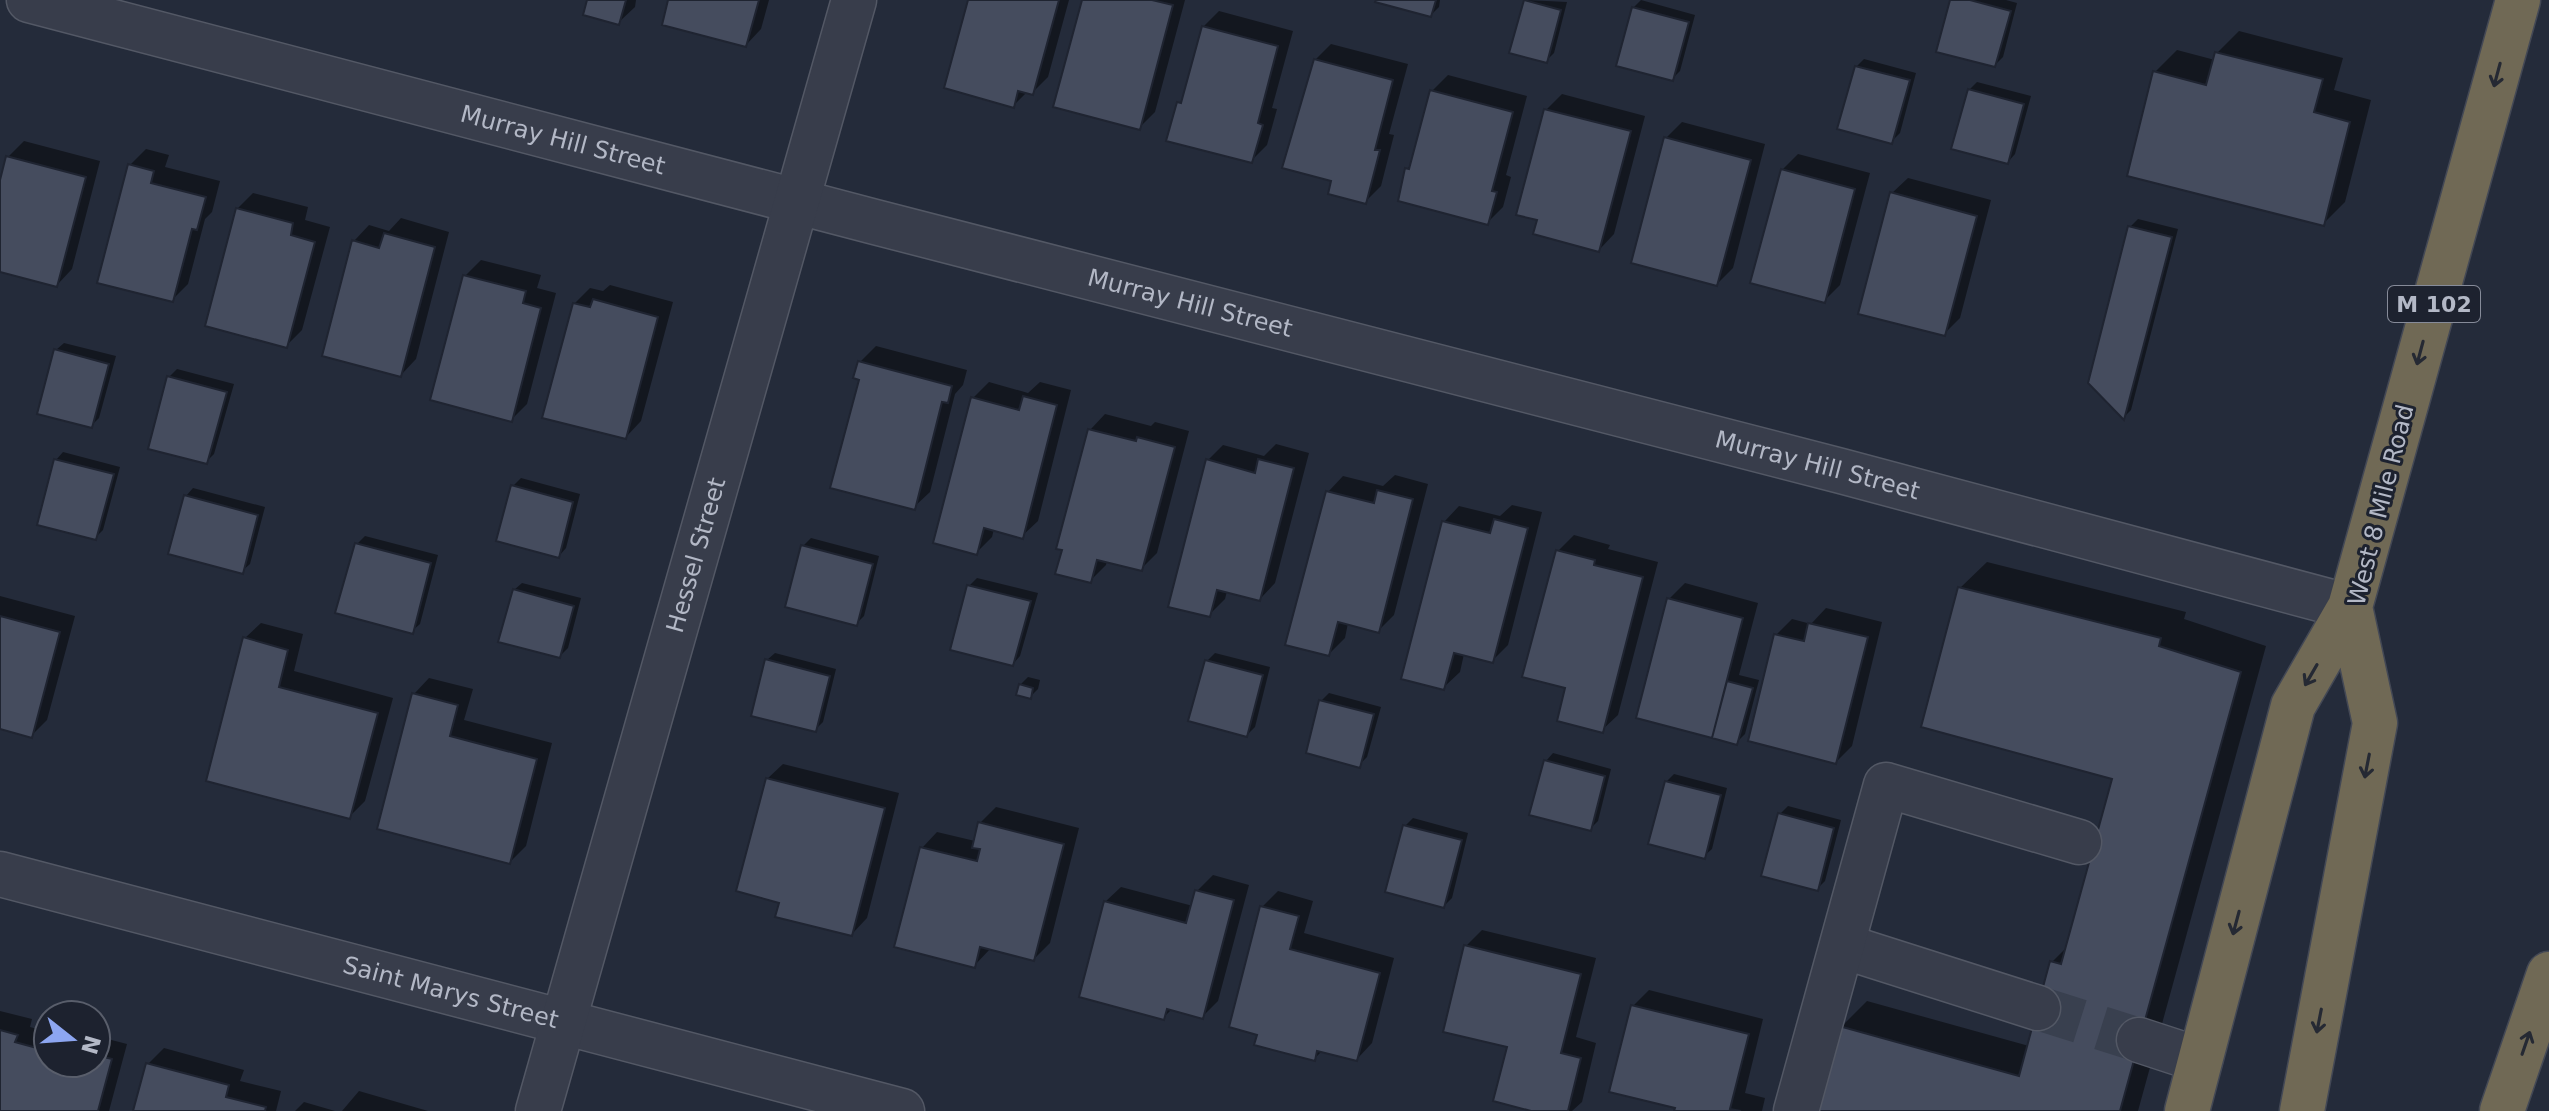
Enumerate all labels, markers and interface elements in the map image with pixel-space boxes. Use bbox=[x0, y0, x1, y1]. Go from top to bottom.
one-way arrow bbox=[2489, 62, 2504, 88]
street label: Murray Hill Street bbox=[458, 100, 668, 180]
street label: Murray Hill Street bbox=[1085, 263, 1295, 343]
road number: M 102 bbox=[2388, 286, 2480, 322]
one-way arrow bbox=[2412, 339, 2427, 365]
street label: West 8 Mile Road bbox=[2342, 402, 2420, 608]
street label: Murray Hill Street bbox=[1712, 425, 1923, 505]
street label: Hessel Street bbox=[661, 474, 731, 636]
one-way arrow bbox=[2303, 663, 2319, 686]
one-way arrow bbox=[2359, 753, 2374, 778]
one-way arrow bbox=[2228, 909, 2243, 935]
street label: Saint Marys Street bbox=[340, 951, 561, 1034]
north arrow bbox=[32, 999, 112, 1079]
one-way arrow bbox=[2311, 1008, 2326, 1034]
one-way arrow bbox=[2519, 1030, 2534, 1055]
text: N bbox=[76, 1032, 105, 1057]

